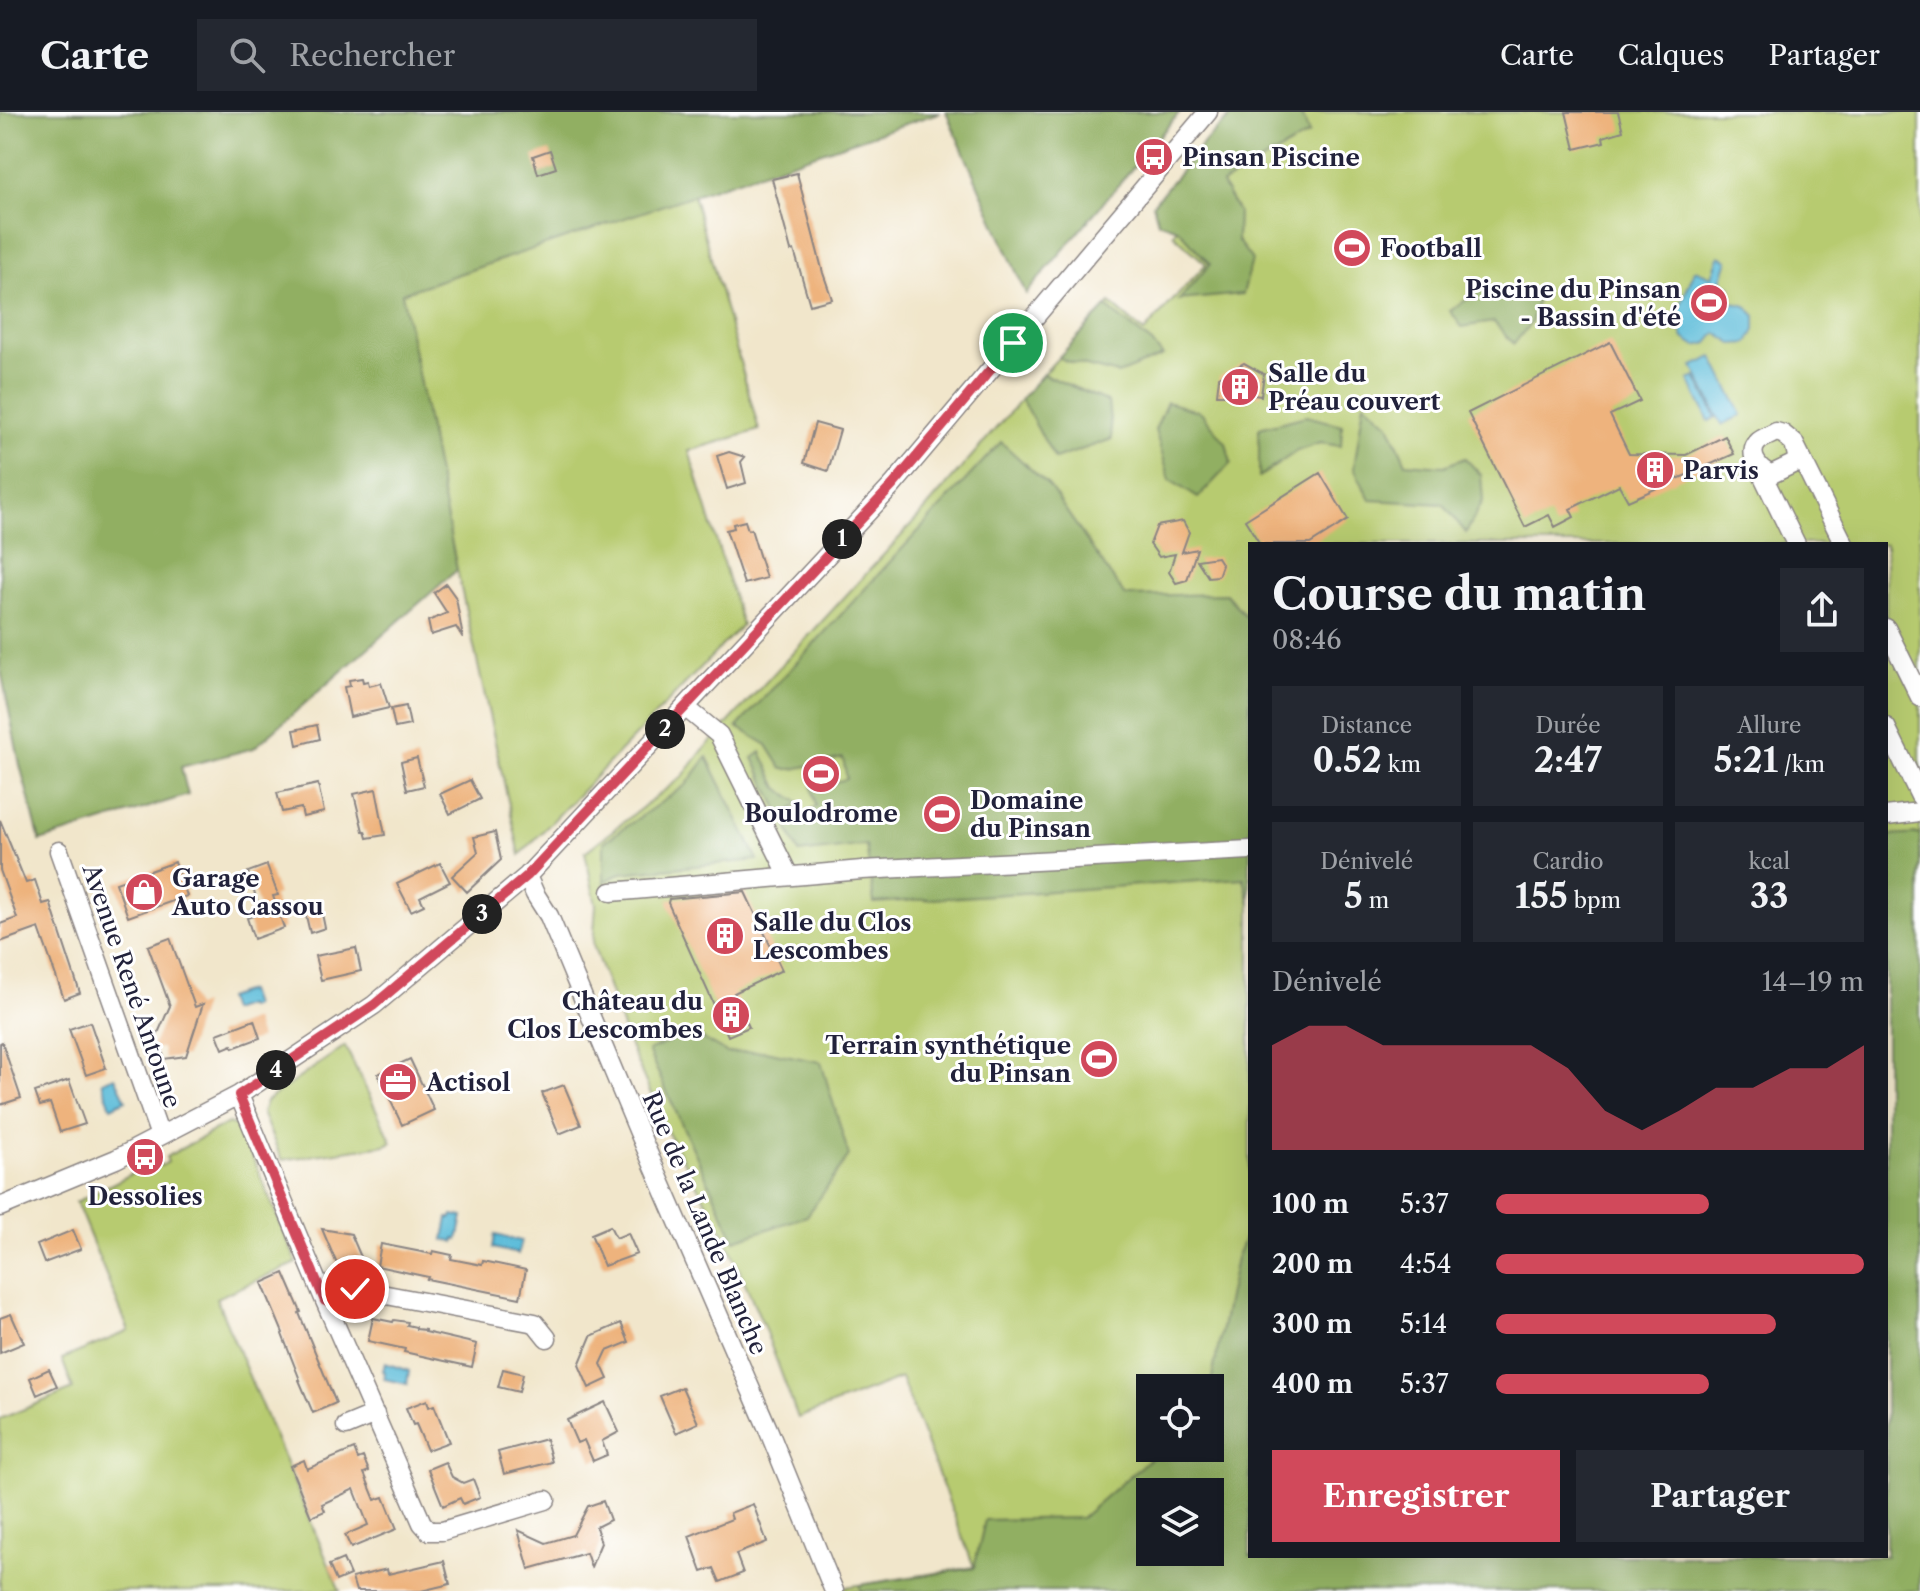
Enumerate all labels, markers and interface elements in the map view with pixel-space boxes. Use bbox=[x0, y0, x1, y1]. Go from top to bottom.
search box bbox=[197, 19, 757, 91]
text: Carte bbox=[40, 32, 149, 79]
icon: search bbox=[225, 33, 269, 77]
text: Rechercher bbox=[289, 37, 455, 74]
text: Carte bbox=[1500, 38, 1574, 72]
text: Calques bbox=[1618, 38, 1725, 72]
text: Partager bbox=[1769, 38, 1880, 72]
bus stop icon: Pinsan Piscine bbox=[1133, 136, 1175, 178]
place label: Pinsan Piscine bbox=[1182, 143, 1360, 172]
sports icon: Football bbox=[1331, 227, 1373, 269]
place label: Football bbox=[1380, 234, 1482, 263]
place label: Piscine du Pinsan - Bassin d'été bbox=[1465, 275, 1682, 332]
sports icon: Piscine du Pinsan - Bassin d'été bbox=[1688, 282, 1730, 324]
pin bbox=[979, 309, 1047, 377]
icon: arrive bbox=[991, 321, 1035, 365]
place label: Salle du Préau couvert bbox=[1268, 359, 1440, 416]
building icon: Salle du Préau couvert bbox=[1219, 366, 1261, 408]
building icon: Parvis bbox=[1634, 449, 1676, 491]
place label: Parvis bbox=[1683, 456, 1759, 485]
pin: 1 bbox=[822, 519, 862, 559]
text: 1 bbox=[837, 525, 847, 552]
text: Course du matin bbox=[1272, 567, 1646, 621]
button: share bbox=[1780, 568, 1864, 652]
text: 08:46 bbox=[1272, 624, 1341, 656]
pin: 2 bbox=[645, 709, 685, 749]
text: Distance bbox=[1321, 712, 1412, 739]
text: Durée bbox=[1535, 712, 1600, 739]
text: Allure bbox=[1737, 712, 1801, 739]
text: 2 bbox=[659, 715, 672, 742]
text: 0.52 bbox=[1312, 739, 1382, 781]
text: 2:47 bbox=[1534, 739, 1602, 781]
text: 5:21 bbox=[1714, 739, 1778, 781]
text: km bbox=[1382, 751, 1421, 778]
text: /km bbox=[1778, 751, 1825, 778]
sports icon: Boulodrome bbox=[800, 753, 842, 795]
place label: Domaine du Pinsan bbox=[970, 786, 1091, 843]
sports icon: Domaine du Pinsan bbox=[921, 793, 963, 835]
place label: Boulodrome bbox=[744, 799, 898, 828]
text: Dénivelé bbox=[1320, 848, 1413, 875]
text: Cardio bbox=[1532, 848, 1604, 875]
text: kcal bbox=[1749, 848, 1790, 875]
street label: Avenue René Antoune bbox=[76, 859, 187, 1112]
place label: Garage Auto Cassou bbox=[171, 864, 324, 921]
shop icon: Garage Auto Cassou bbox=[123, 871, 165, 913]
text: 5 bbox=[1344, 875, 1363, 917]
text: 155 bbox=[1515, 875, 1568, 917]
text: 33 bbox=[1750, 875, 1789, 917]
text: m bbox=[1363, 887, 1389, 914]
text: bpm bbox=[1568, 887, 1621, 914]
pin: 3 bbox=[462, 894, 502, 934]
text: 3 bbox=[476, 900, 488, 927]
place label: Salle du Clos Lescombes bbox=[753, 908, 911, 965]
building icon: Salle du Clos Lescombes bbox=[704, 915, 746, 957]
text: Dénivelé bbox=[1272, 966, 1382, 998]
text: 14–19 m bbox=[1762, 966, 1864, 998]
place label: Château du Clos Lescombes bbox=[507, 987, 703, 1044]
building icon: Château du Clos Lescombes bbox=[710, 994, 752, 1036]
place label: Terrain synthétique du Pinsan bbox=[825, 1031, 1072, 1088]
sports icon: Terrain synthétique du Pinsan bbox=[1078, 1038, 1120, 1080]
pin: 4 bbox=[256, 1050, 296, 1090]
text: 4 bbox=[269, 1056, 283, 1083]
office icon: Actisol bbox=[377, 1061, 419, 1103]
place label: Actisol bbox=[425, 1068, 510, 1097]
street label: Rue de la Lande Blanche bbox=[636, 1087, 774, 1359]
bus stop icon: Dessolies bbox=[124, 1136, 166, 1178]
place label: Dessolies bbox=[87, 1182, 203, 1211]
text: 100 m bbox=[1272, 1188, 1349, 1220]
text: 5:37 bbox=[1400, 1188, 1449, 1220]
text: 200 m bbox=[1272, 1248, 1353, 1280]
text: 4:54 bbox=[1400, 1248, 1451, 1280]
pin bbox=[321, 1255, 389, 1323]
icon: check bbox=[333, 1267, 377, 1311]
text: 300 m bbox=[1272, 1308, 1352, 1340]
text: 5:14 bbox=[1400, 1308, 1447, 1340]
text: 400 m bbox=[1272, 1368, 1353, 1400]
text: 5:37 bbox=[1400, 1368, 1449, 1400]
map controls bbox=[1136, 1374, 1224, 1566]
button: locate bbox=[1136, 1374, 1224, 1462]
button: Enregistrer bbox=[1272, 1450, 1560, 1542]
button: Partager bbox=[1576, 1450, 1864, 1542]
button: layers bbox=[1136, 1478, 1224, 1566]

